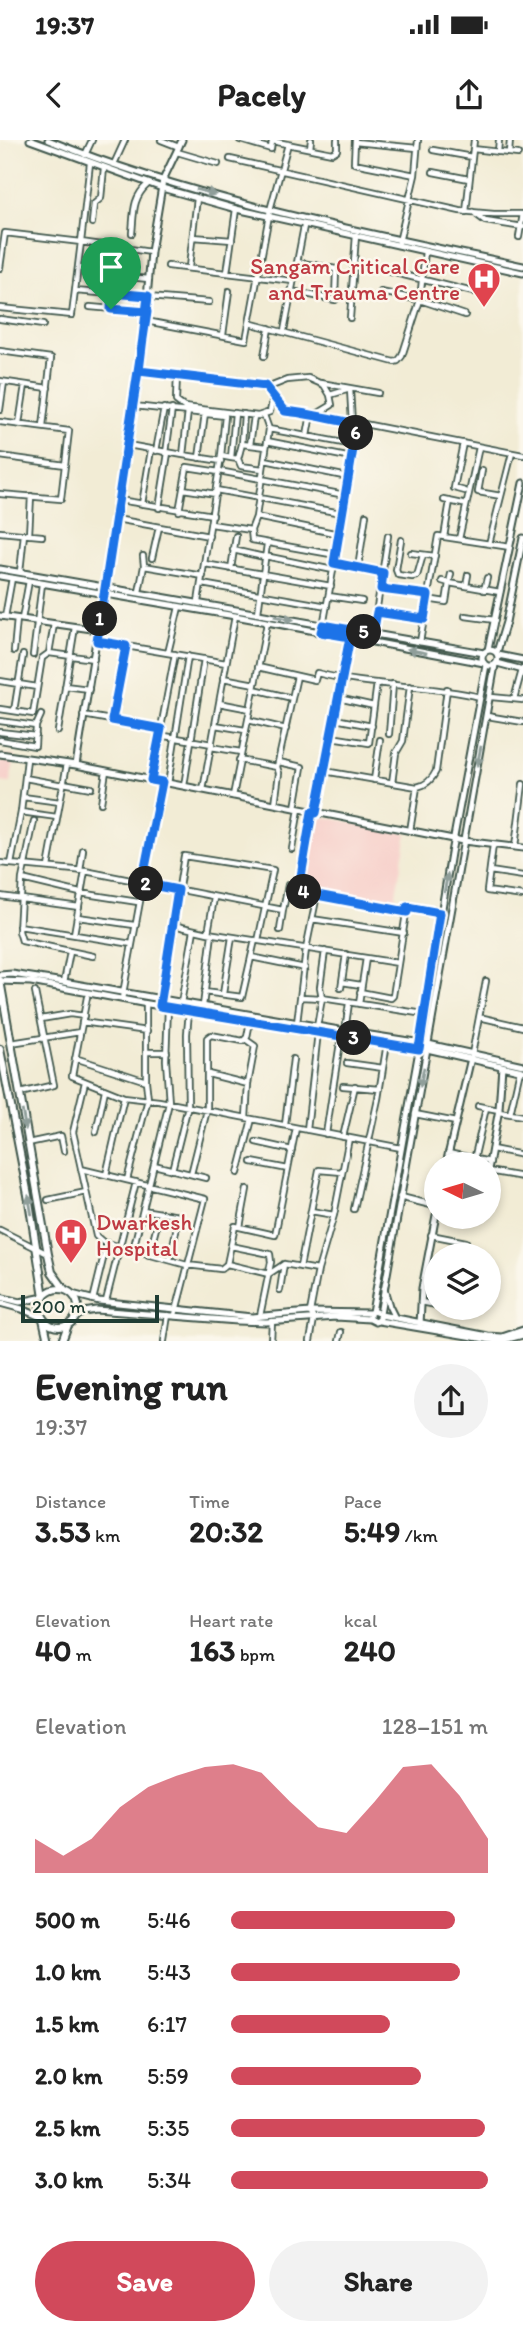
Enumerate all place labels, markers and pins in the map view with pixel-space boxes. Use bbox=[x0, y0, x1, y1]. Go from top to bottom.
pin bbox=[81, 237, 141, 309]
place label: Sangam Critical Care and Trauma Centre bbox=[250, 252, 460, 306]
hospital icon: Sangam Critical Care and Trauma Centre bbox=[465, 260, 503, 309]
pin: 6 bbox=[338, 416, 374, 450]
pin: 1 bbox=[82, 602, 118, 636]
pin: 5 bbox=[346, 615, 382, 650]
pin: 2 bbox=[128, 866, 164, 902]
pin: 4 bbox=[286, 874, 322, 910]
pin: 3 bbox=[336, 1020, 372, 1056]
place label: Dwarkesh Hospital bbox=[96, 1208, 192, 1262]
hospital icon: Dwarkesh Hospital bbox=[52, 1216, 90, 1265]

